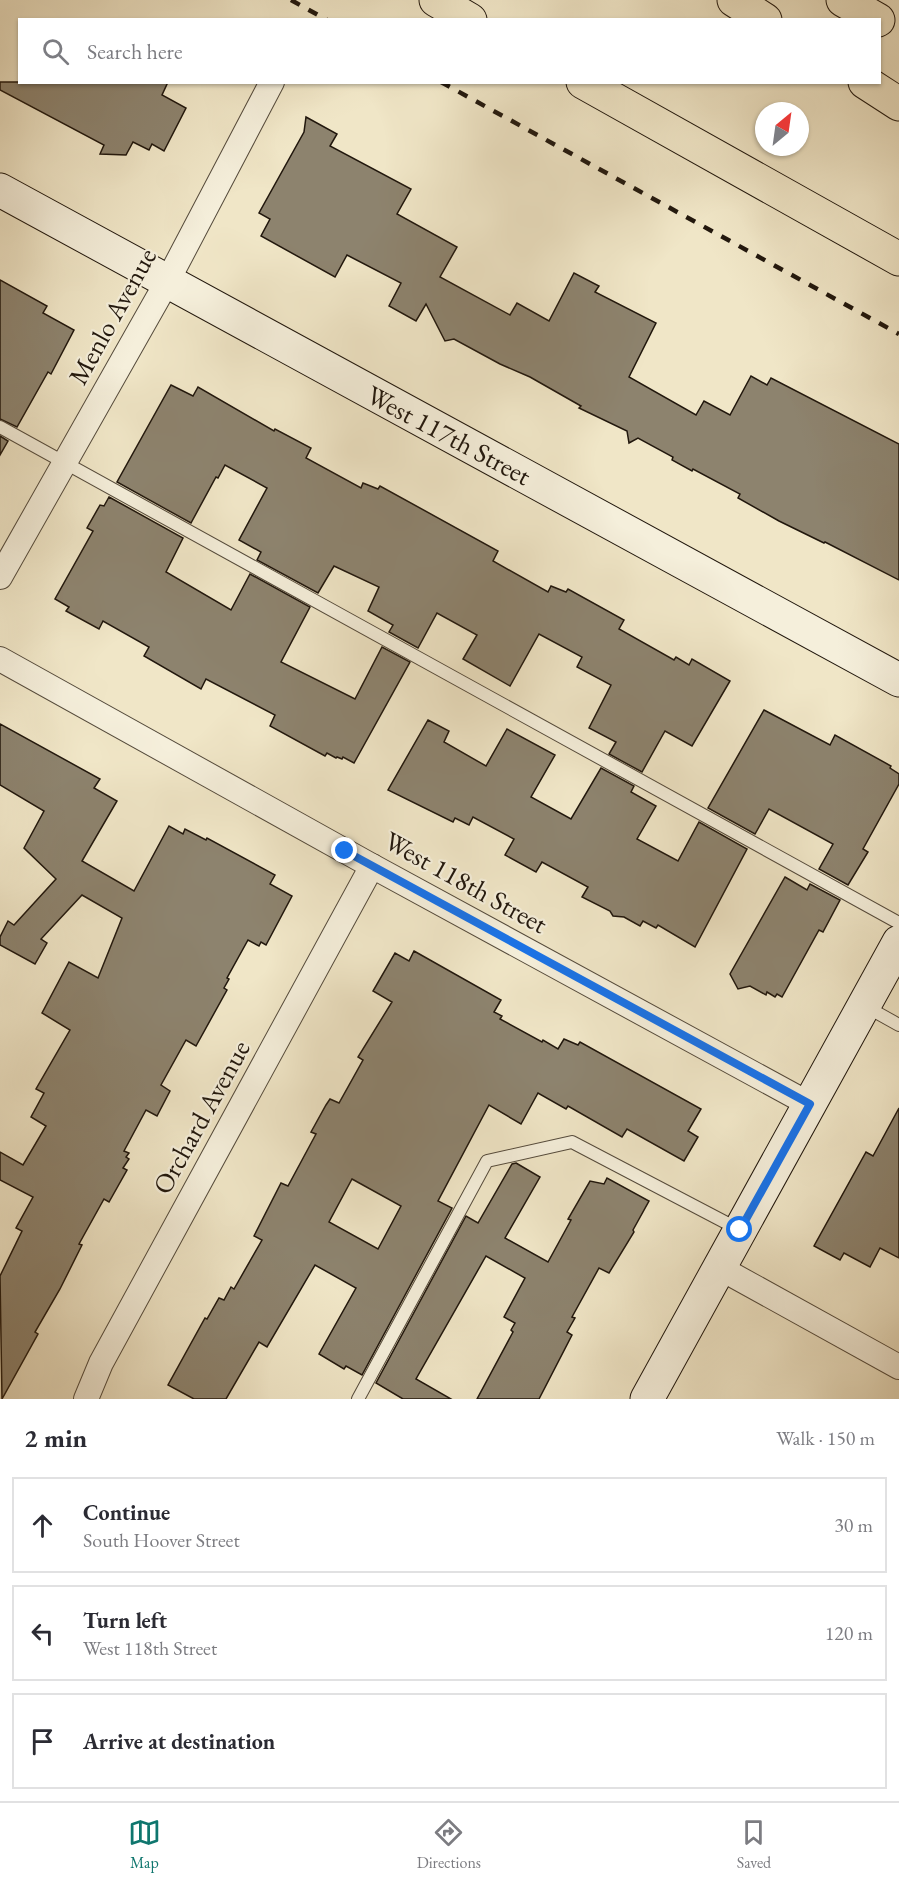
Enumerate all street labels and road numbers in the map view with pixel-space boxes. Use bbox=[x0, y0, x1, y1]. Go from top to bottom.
street label: Menlo Avenue bbox=[60, 241, 164, 391]
street label: West 117th Street bbox=[361, 377, 538, 493]
street label: West 118th Street bbox=[378, 823, 554, 941]
street label: Orchard Avenue bbox=[144, 1034, 258, 1200]

